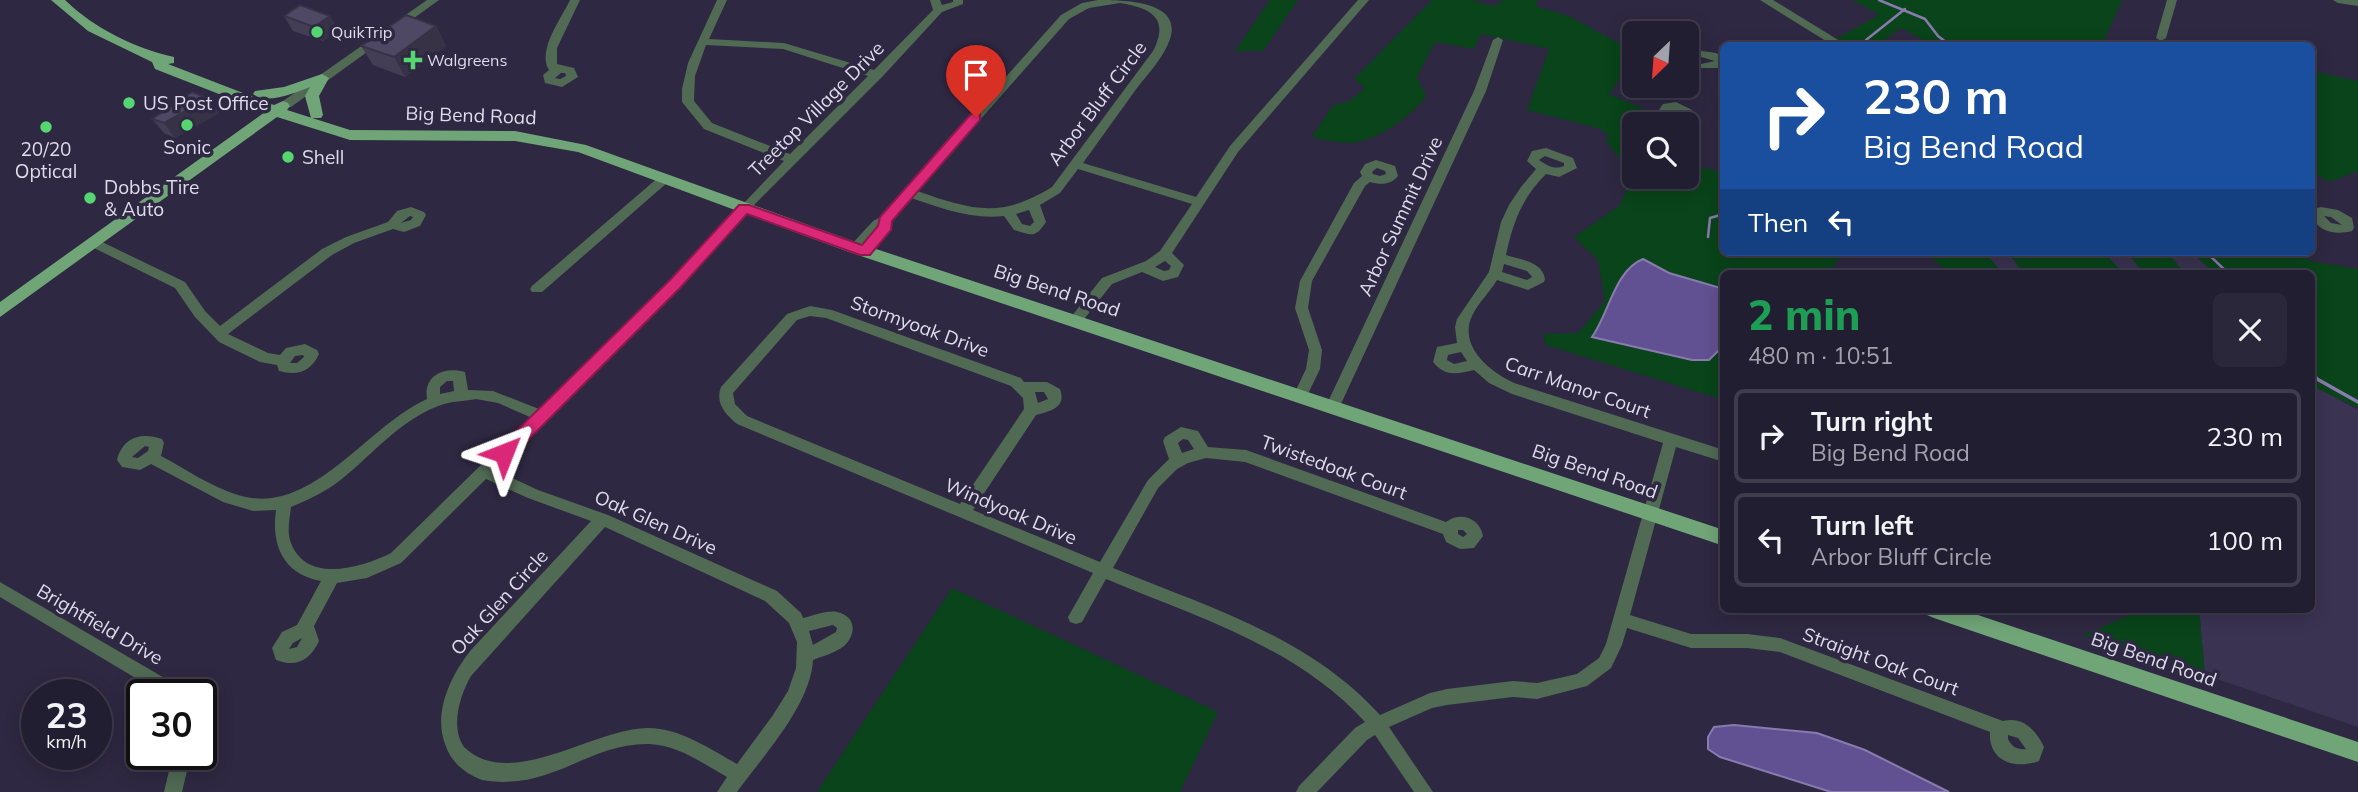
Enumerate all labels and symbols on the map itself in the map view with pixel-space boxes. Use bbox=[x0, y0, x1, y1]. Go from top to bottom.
north arrow bbox=[1622, 21, 1699, 98]
place label: QuikTrip bbox=[331, 22, 392, 42]
marker: QuikTrip bbox=[309, 24, 325, 40]
street label: Treetop Village Drive bbox=[743, 36, 889, 182]
street label: Arbor Bluff Circle bbox=[1042, 36, 1152, 170]
pin bbox=[946, 45, 1006, 117]
place label: Walgreens bbox=[427, 50, 507, 70]
marker: Walgreens bbox=[405, 52, 421, 68]
place label: US Post Office bbox=[143, 91, 269, 115]
marker: US Post Office bbox=[121, 95, 137, 111]
street label: Big Bend Road bbox=[405, 101, 537, 129]
marker: Sonic bbox=[179, 117, 195, 133]
marker: 20/20 Optical bbox=[38, 119, 54, 135]
street label: Arbor Summit Drive bbox=[1353, 132, 1447, 300]
place label: Sonic bbox=[163, 135, 211, 159]
place label: 20/20 Optical bbox=[15, 137, 77, 183]
place label: Shell bbox=[302, 145, 344, 169]
marker: Shell bbox=[280, 149, 296, 165]
place label: Dobbs Tire & Auto bbox=[104, 175, 199, 221]
marker: Dobbs Tire & Auto bbox=[82, 190, 98, 206]
street label: Big Bend Road bbox=[991, 258, 1123, 322]
street label: Stormyoak Drive bbox=[848, 290, 992, 362]
street label: Carr Manor Court bbox=[1502, 351, 1654, 423]
position arrow bbox=[467, 416, 541, 490]
street label: Twistedoak Court bbox=[1258, 429, 1411, 505]
street label: Big Bend Road bbox=[1529, 438, 1661, 504]
street label: Windyoak Drive bbox=[941, 472, 1081, 550]
street label: Oak Glen Drive bbox=[591, 484, 721, 560]
street label: Oak Glen Circle bbox=[445, 544, 553, 660]
street label: Brightfield Drive bbox=[33, 578, 167, 670]
street label: Straight Oak Court bbox=[1800, 622, 1963, 701]
street label: Big Bend Road bbox=[2088, 626, 2220, 692]
speed limit sign: 30 bbox=[126, 679, 217, 770]

